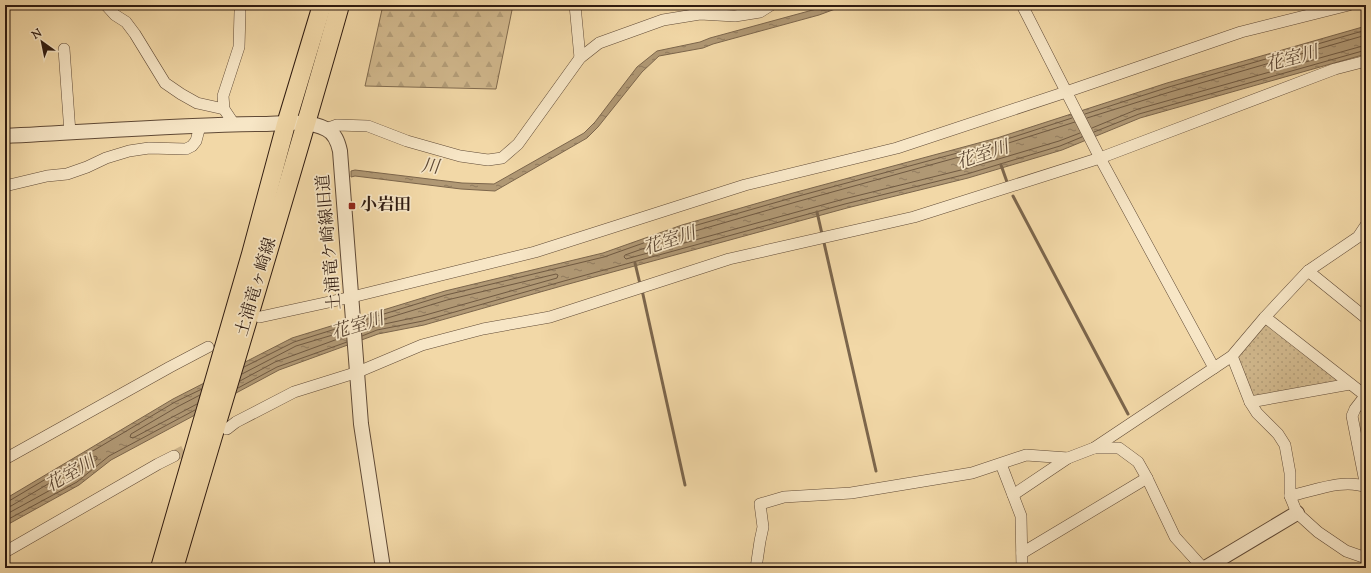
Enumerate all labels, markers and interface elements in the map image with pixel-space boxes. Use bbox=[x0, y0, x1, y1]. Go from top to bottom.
north arrow bbox=[22, 22, 62, 62]
text: N bbox=[28, 25, 45, 44]
water label: 花室川 bbox=[1263, 40, 1323, 80]
water label: 花室川 bbox=[953, 135, 1015, 177]
water label: 川 bbox=[420, 154, 442, 182]
street label: 土浦竜ケ崎線旧道 bbox=[312, 173, 348, 311]
place label: 小岩田 bbox=[360, 194, 411, 218]
marker: 小岩田 bbox=[347, 201, 357, 211]
water label: 花室川 bbox=[640, 221, 702, 263]
street label: 土浦竜ヶ崎線 bbox=[231, 235, 283, 339]
water label: 花室川 bbox=[328, 306, 390, 347]
water label: 花室川 bbox=[41, 449, 103, 500]

